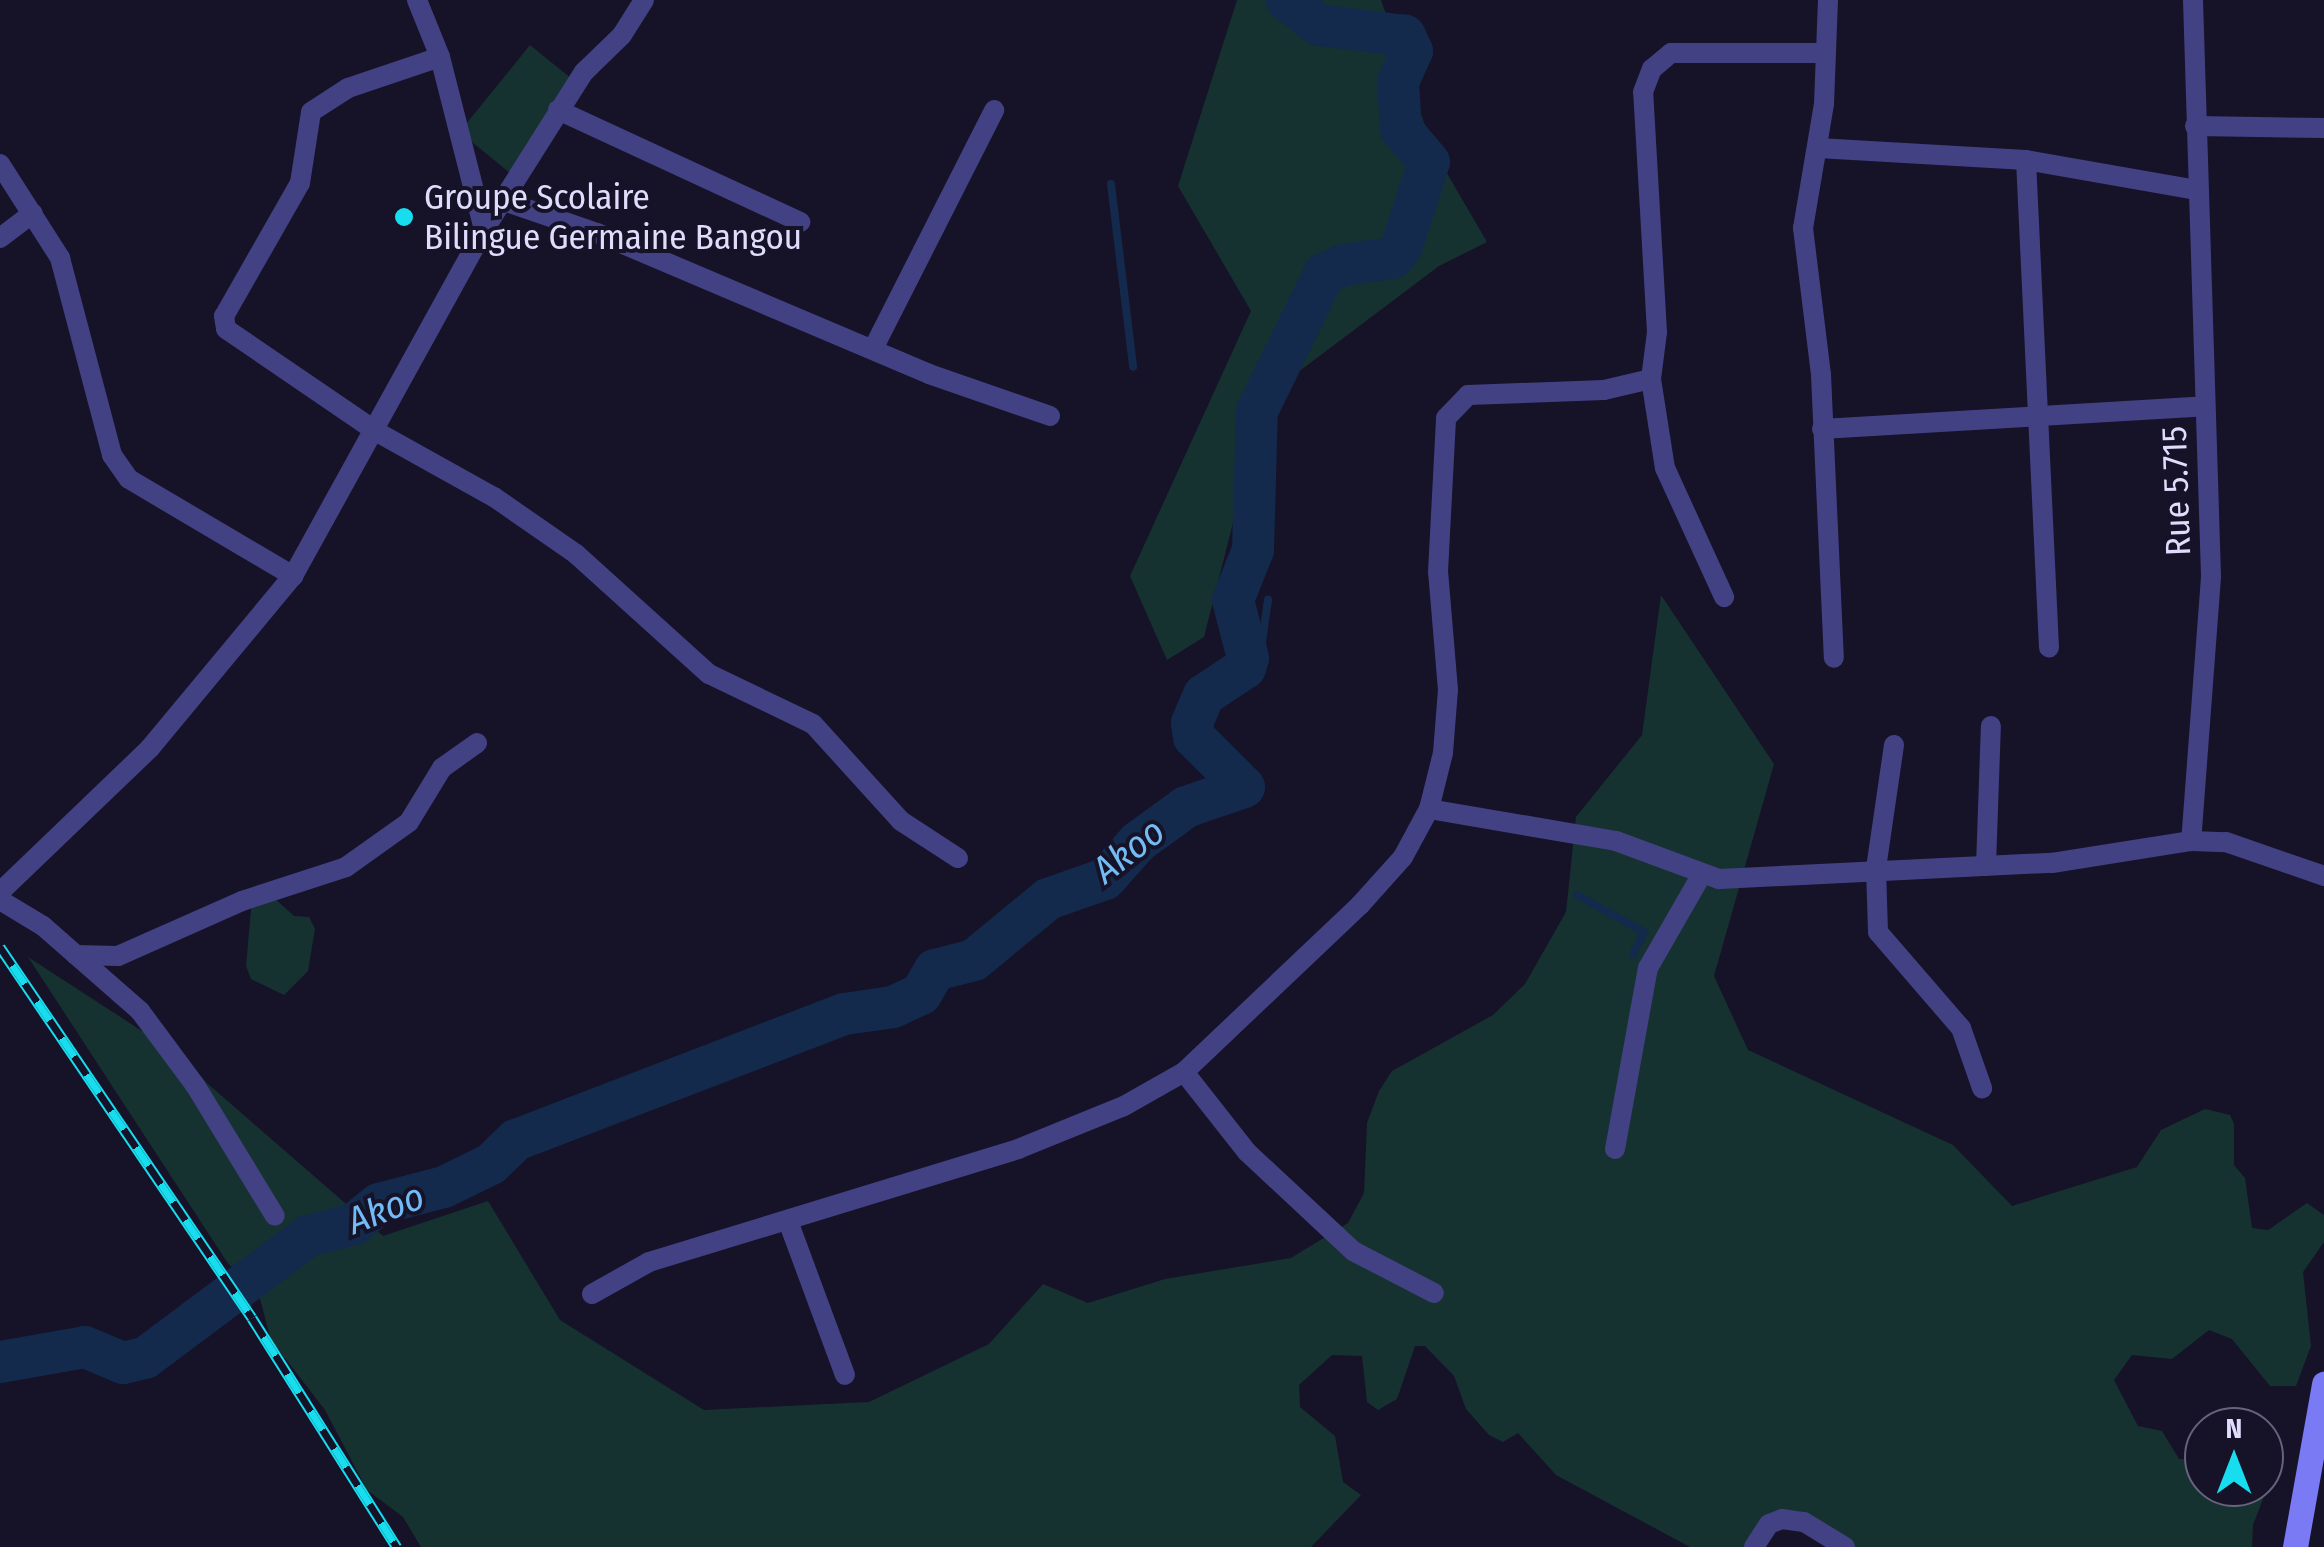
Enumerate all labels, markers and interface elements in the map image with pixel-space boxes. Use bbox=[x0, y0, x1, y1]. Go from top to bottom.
place label: Groupe Scolaire Bilingue Germaine Bangou bbox=[424, 176, 802, 258]
marker: Groupe Scolaire Bilingue Germaine Bangou bbox=[393, 206, 415, 228]
street label: Rue 5.715 bbox=[2153, 425, 2199, 557]
water label: Akoo bbox=[1084, 809, 1174, 893]
water label: Akoo bbox=[341, 1174, 431, 1244]
north arrow bbox=[2184, 1407, 2284, 1507]
text: N bbox=[2226, 1412, 2242, 1445]

